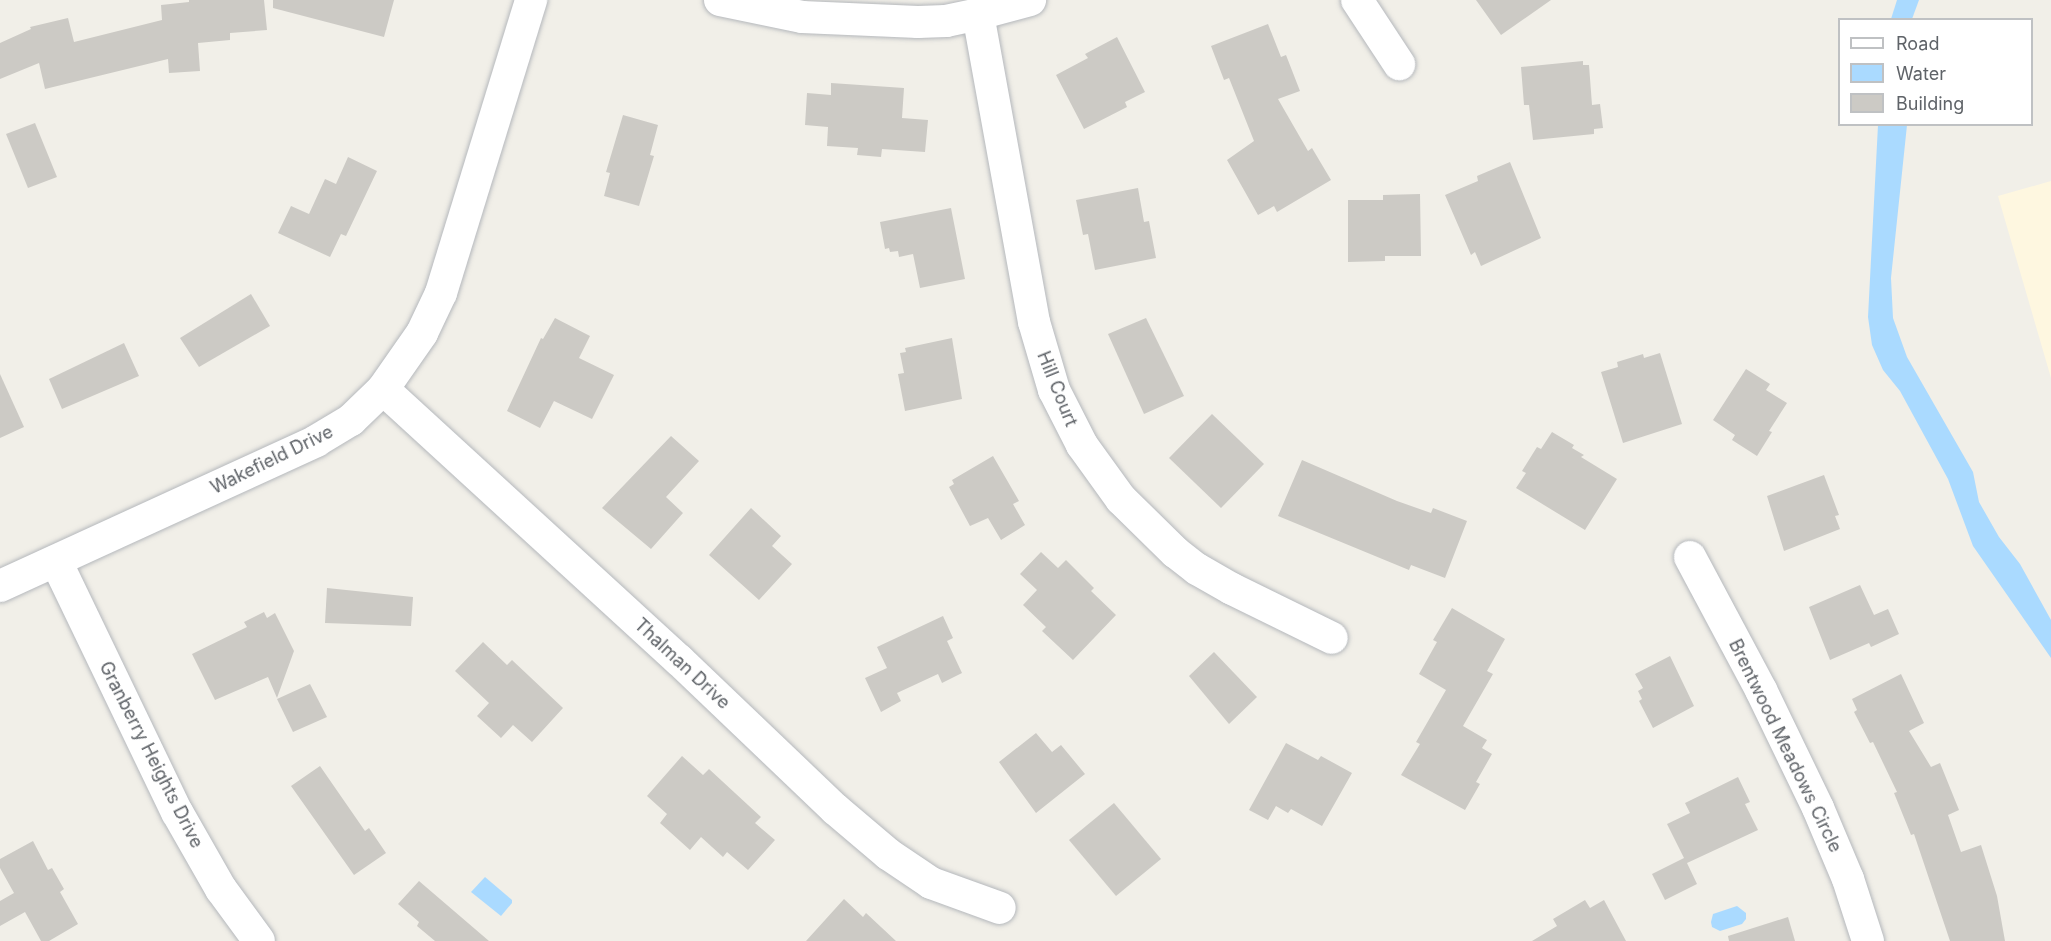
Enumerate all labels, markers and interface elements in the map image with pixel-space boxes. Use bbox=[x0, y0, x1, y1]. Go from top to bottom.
legend bbox=[1838, 18, 2033, 126]
text: Road bbox=[1896, 33, 1939, 54]
text: Water bbox=[1896, 63, 1946, 84]
text: Building bbox=[1896, 93, 1964, 114]
street label: Hill Court bbox=[1032, 348, 1082, 430]
street label: Wakefield Drive bbox=[207, 421, 337, 499]
street label: Thalman Drive bbox=[630, 614, 734, 714]
street label: Brentwood Meadows Circle bbox=[1724, 636, 1846, 856]
street label: Granberry Heights Drive bbox=[94, 658, 208, 852]

